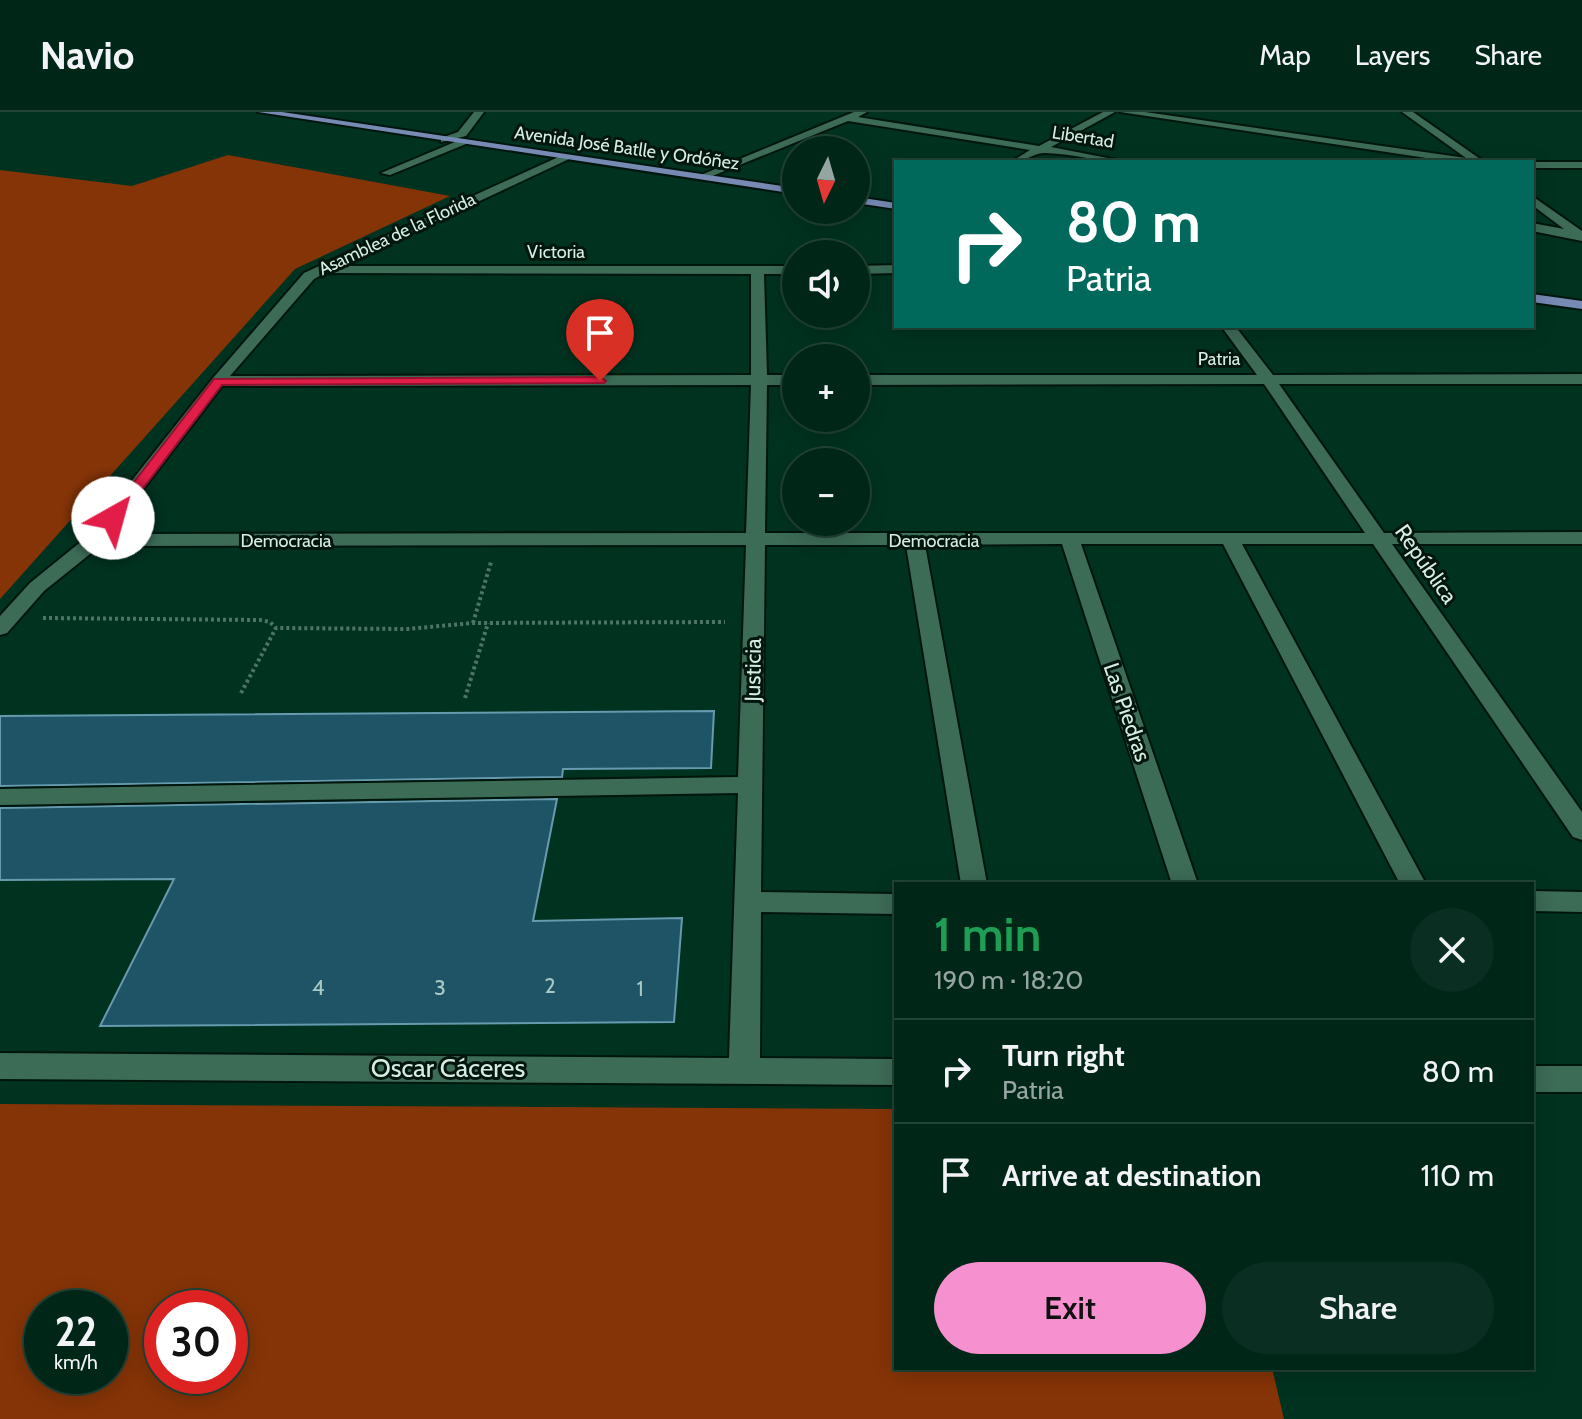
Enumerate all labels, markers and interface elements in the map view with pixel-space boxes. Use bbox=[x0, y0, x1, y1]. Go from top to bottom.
text: Navio bbox=[40, 32, 134, 79]
text: Map bbox=[1259, 38, 1311, 72]
text: Layers bbox=[1355, 38, 1430, 72]
text: Share bbox=[1474, 38, 1542, 72]
street label: Avenida José Batlle y Ordóñez bbox=[513, 121, 741, 175]
street label: Libertad bbox=[1050, 121, 1116, 153]
north arrow bbox=[782, 136, 870, 224]
map controls bbox=[782, 136, 870, 536]
street label: Asamblea de la Florida bbox=[315, 188, 479, 280]
text: 80 m bbox=[1066, 188, 1201, 256]
icon: right bbox=[934, 192, 1038, 296]
button: sound bbox=[782, 240, 870, 328]
street label: Victoria bbox=[527, 241, 585, 263]
text: Patria bbox=[1066, 256, 1151, 300]
pin bbox=[566, 299, 634, 381]
icon: arrive bbox=[578, 311, 622, 355]
button: + bbox=[782, 344, 870, 432]
street label: Patria bbox=[1198, 348, 1241, 370]
button: − bbox=[782, 448, 870, 536]
position arrow bbox=[71, 476, 155, 560]
street label: República bbox=[1389, 519, 1463, 609]
street label: Democracia bbox=[241, 530, 332, 552]
street label: Democracia bbox=[889, 530, 980, 552]
street label: Justicia bbox=[739, 638, 767, 703]
street label: Las Piedras bbox=[1098, 659, 1156, 765]
text: 1 min bbox=[934, 905, 1041, 963]
button: close bbox=[1410, 908, 1494, 992]
text: 190 m · 18:20 bbox=[934, 964, 1083, 996]
house number: 2 bbox=[544, 972, 556, 999]
house number: 4 bbox=[312, 974, 325, 1001]
house number: 3 bbox=[434, 974, 446, 1001]
house number: 1 bbox=[636, 975, 644, 1002]
text: Turn right bbox=[1002, 1037, 1125, 1074]
icon: right bbox=[934, 1049, 978, 1093]
street label: Oscar Cáceres bbox=[371, 1052, 525, 1084]
text: 80 m bbox=[1422, 1053, 1494, 1090]
text: Patria bbox=[1002, 1074, 1064, 1106]
icon: arrive bbox=[934, 1153, 978, 1197]
text: Arrive at destination bbox=[1002, 1157, 1262, 1194]
text: 110 m bbox=[1420, 1157, 1494, 1194]
button: Exit bbox=[934, 1262, 1206, 1354]
button: Share bbox=[1222, 1262, 1494, 1354]
speed limit sign: 30 bbox=[144, 1290, 248, 1394]
text: 22 bbox=[55, 1307, 97, 1356]
text: km/h bbox=[54, 1350, 98, 1374]

